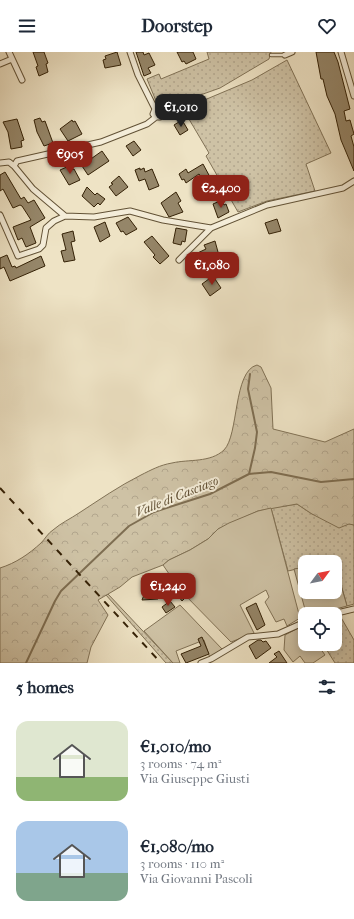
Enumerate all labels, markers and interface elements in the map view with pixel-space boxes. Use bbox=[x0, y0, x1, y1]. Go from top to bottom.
icon: menu bbox=[16, 15, 38, 37]
icon: heart bbox=[316, 15, 338, 37]
text: Doorstep bbox=[141, 16, 213, 37]
pin: €1,010 bbox=[148, 94, 214, 128]
text: €1,010 bbox=[164, 99, 198, 114]
pin: €905 bbox=[46, 141, 94, 175]
text: €905 bbox=[56, 146, 84, 161]
pin: €2,400 bbox=[188, 175, 254, 209]
text: €2,400 bbox=[201, 180, 241, 195]
pin: €1,080 bbox=[179, 252, 245, 286]
text: €1,080 bbox=[194, 257, 230, 272]
water label: Valle di Casciago bbox=[134, 472, 221, 519]
north arrow bbox=[298, 555, 342, 599]
map controls bbox=[298, 555, 342, 651]
pin: €1,240 bbox=[135, 573, 201, 607]
text: €1,240 bbox=[150, 578, 186, 593]
button: locate bbox=[298, 607, 342, 651]
icon: filters bbox=[316, 676, 338, 698]
text: 5 homes bbox=[16, 677, 74, 697]
text: €1,010/mo bbox=[140, 736, 211, 756]
icon: home bbox=[48, 737, 96, 785]
text: 3 rooms · 74 m² bbox=[140, 756, 221, 771]
text: Via Giuseppe Giusti bbox=[140, 771, 249, 786]
text: €1,080/mo bbox=[140, 836, 214, 856]
icon: home bbox=[48, 837, 96, 885]
text: 3 rooms · 110 m² bbox=[140, 856, 224, 871]
text: Via Giovanni Pascoli bbox=[140, 871, 253, 886]

